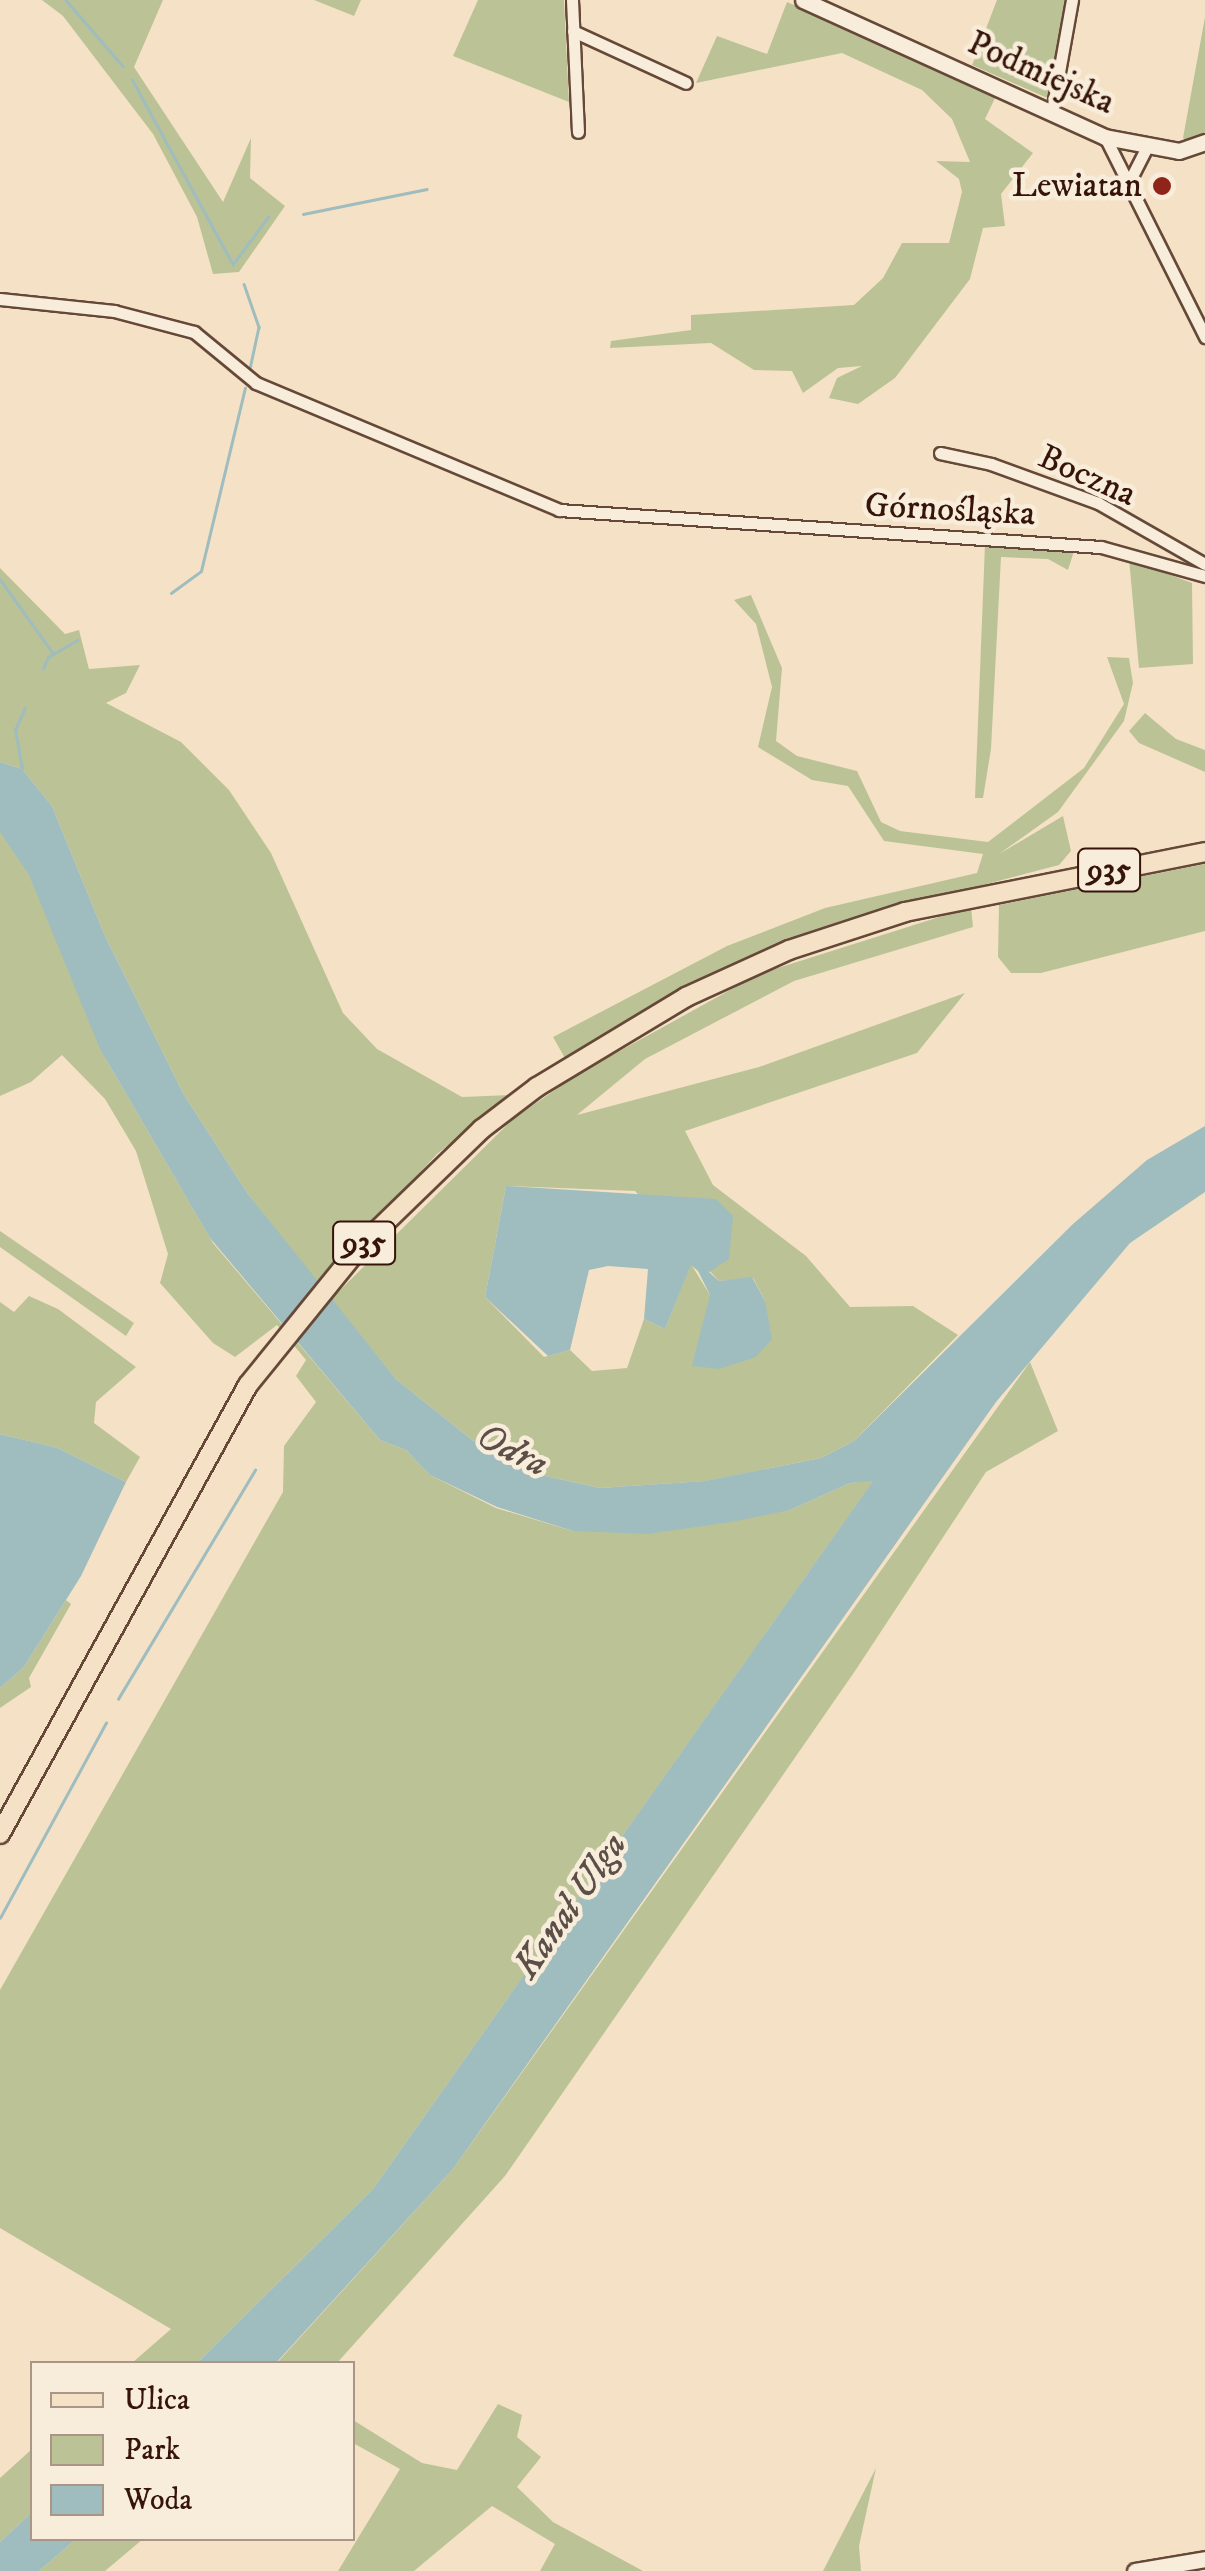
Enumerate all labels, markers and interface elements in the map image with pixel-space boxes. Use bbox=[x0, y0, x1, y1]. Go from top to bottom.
street label: Podmiejska bbox=[961, 22, 1121, 124]
place label: Lewiatan bbox=[1012, 165, 1142, 207]
marker: Lewiatan bbox=[1151, 175, 1173, 197]
street label: Boczna bbox=[1032, 436, 1142, 516]
street label: Górnośląska bbox=[864, 485, 1036, 535]
road number: 935 bbox=[1076, 843, 1142, 897]
road number: 935 bbox=[332, 1216, 396, 1270]
water label: Odra bbox=[469, 1414, 555, 1488]
water label: Kanał Ulga bbox=[504, 1824, 638, 1988]
legend bbox=[30, 2361, 355, 2541]
text: Ulica bbox=[124, 2382, 190, 2419]
text: Park bbox=[124, 2432, 180, 2469]
text: Woda bbox=[124, 2482, 192, 2519]

